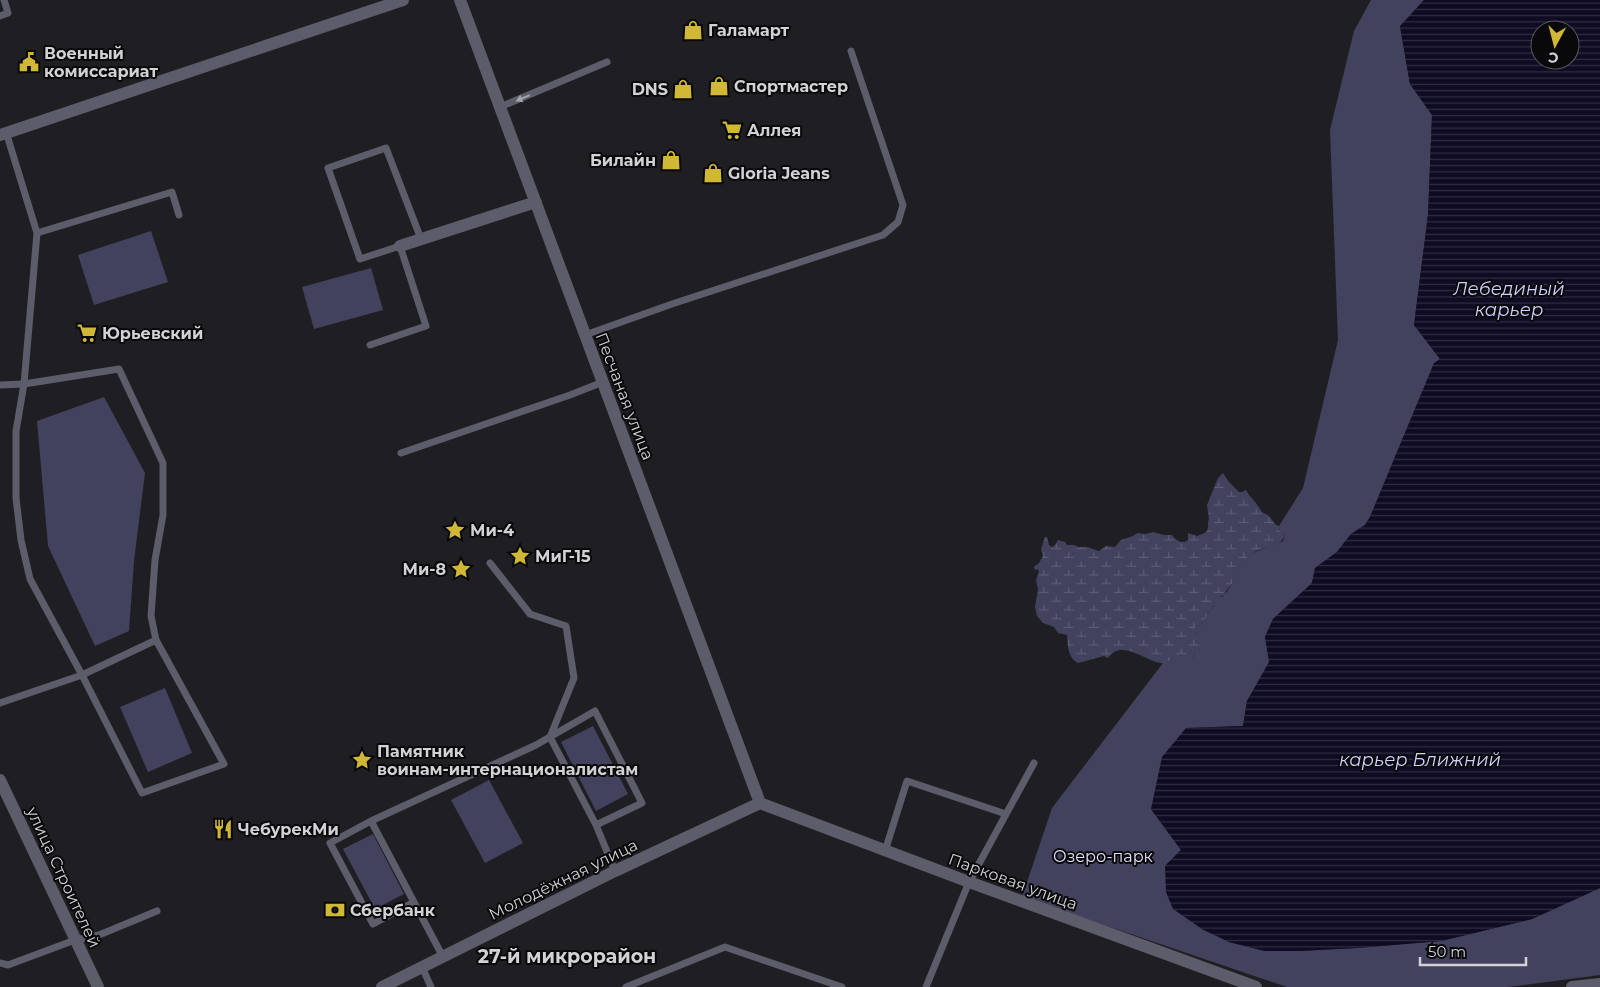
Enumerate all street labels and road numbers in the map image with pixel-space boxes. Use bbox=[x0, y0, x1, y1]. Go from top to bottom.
street label: Песчаная улица bbox=[591, 330, 658, 463]
street label: улица Строителей bbox=[22, 803, 104, 951]
street label: Молодёжная улица bbox=[486, 835, 641, 924]
street label: Парковая улица bbox=[946, 849, 1080, 914]

